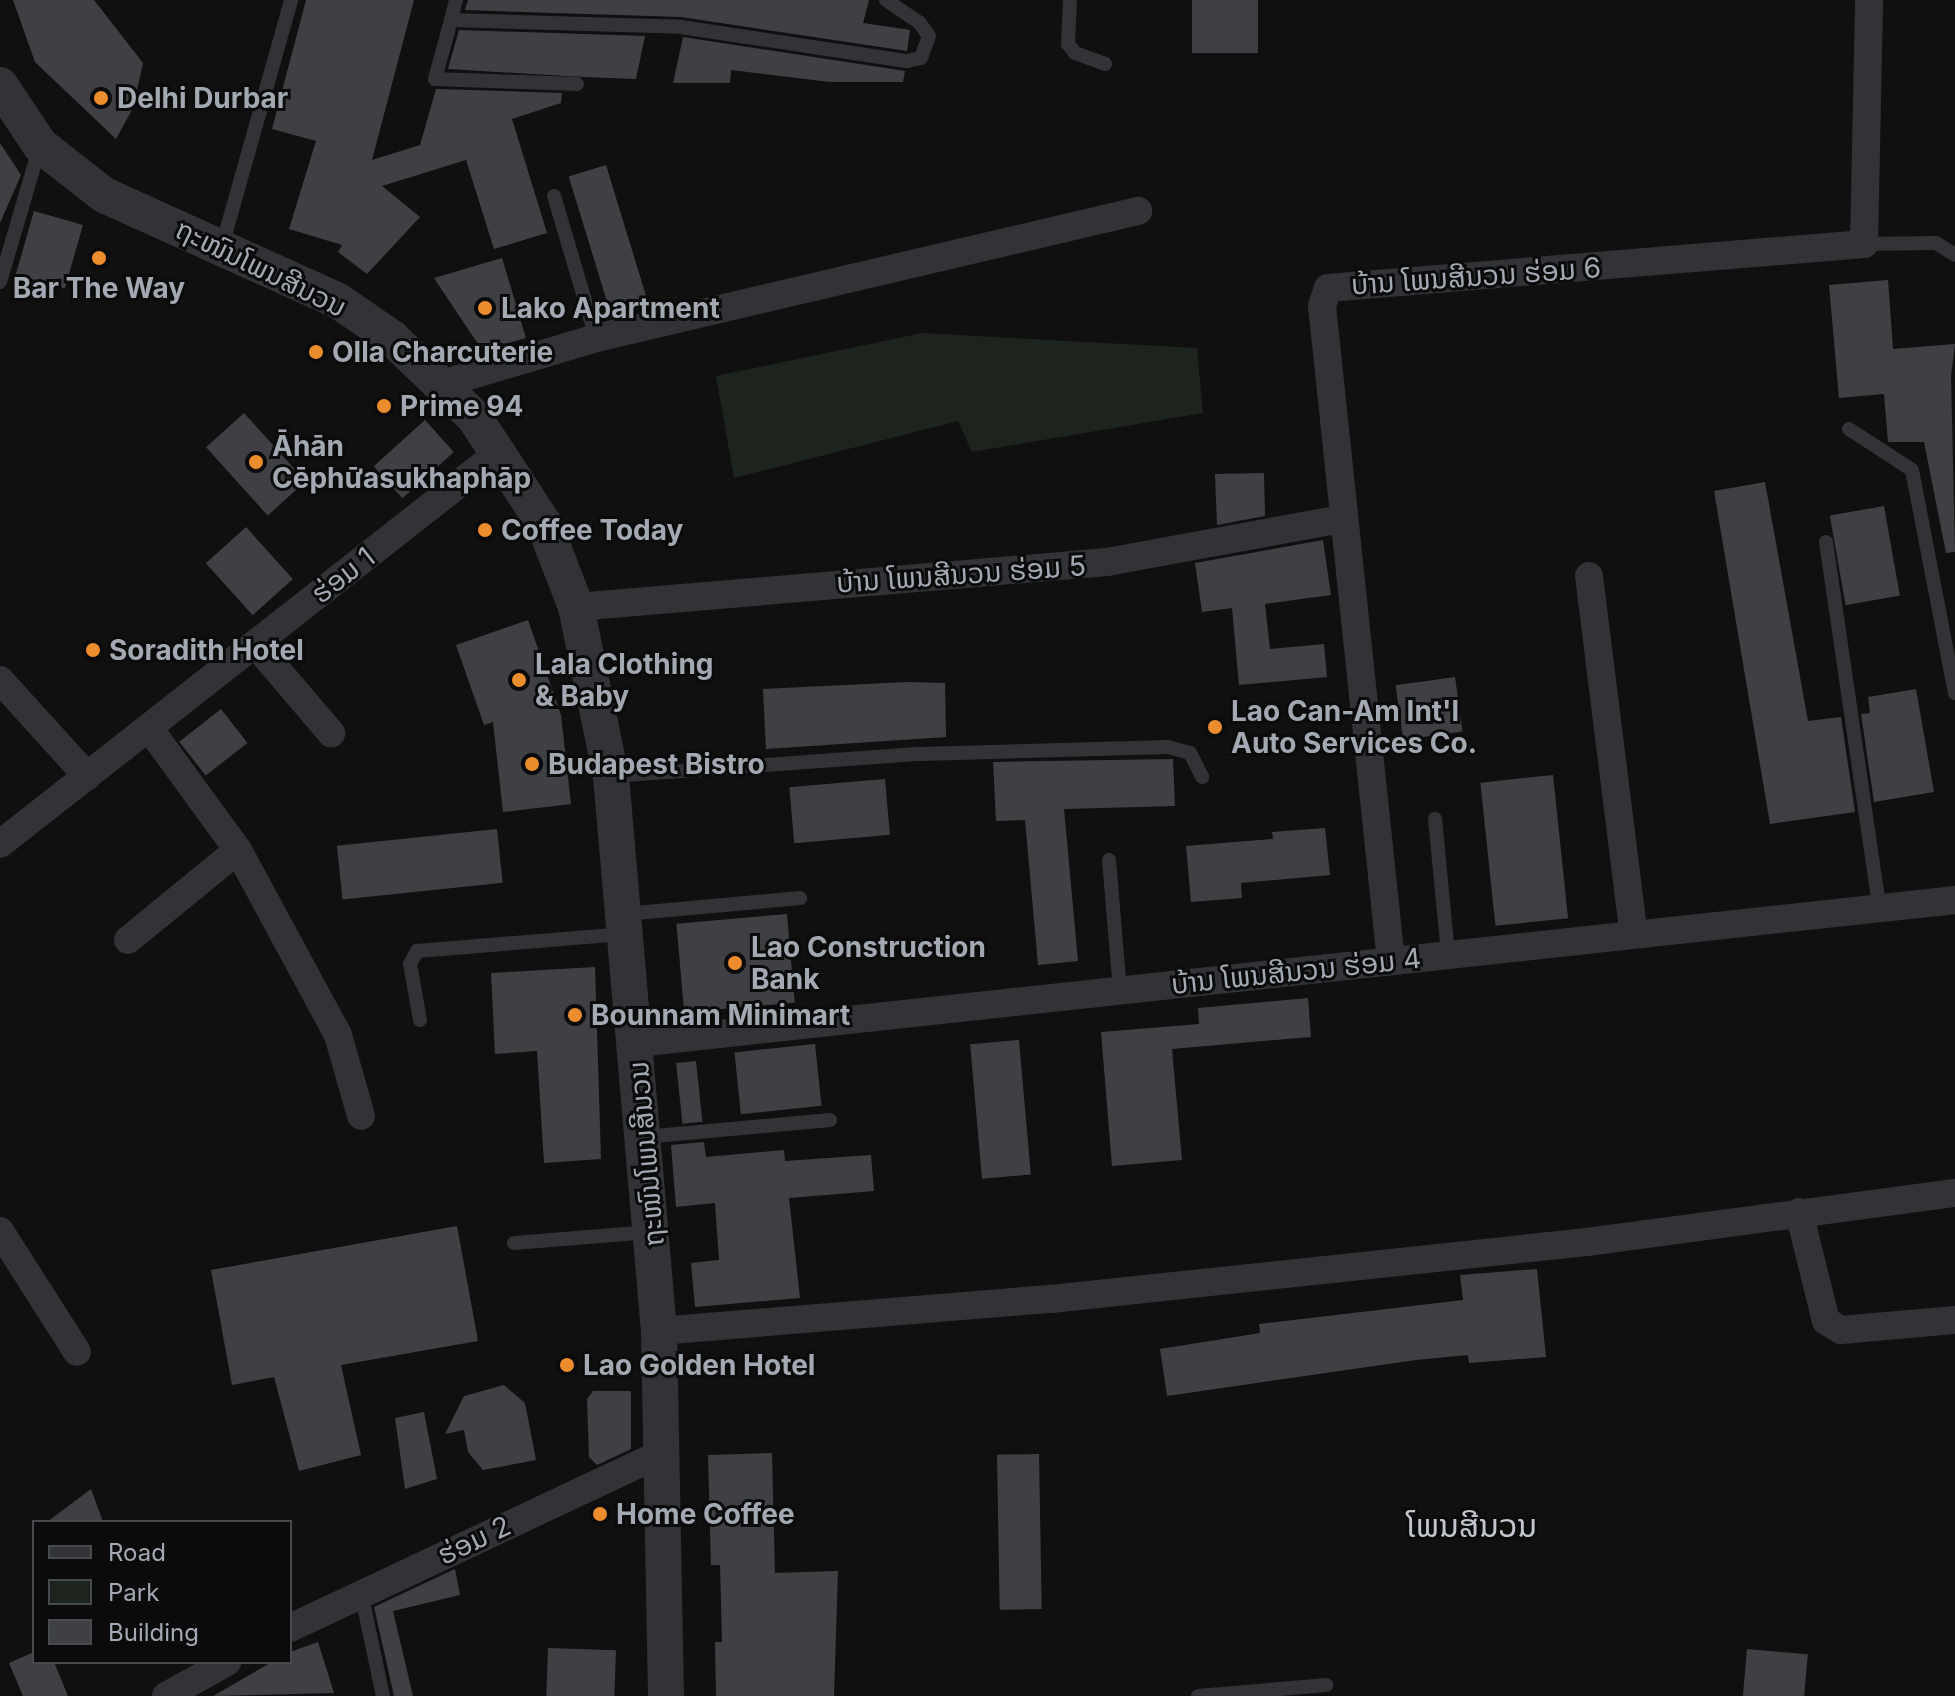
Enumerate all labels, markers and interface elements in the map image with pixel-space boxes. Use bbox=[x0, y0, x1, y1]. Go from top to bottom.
place label: Delhi Durbar bbox=[117, 81, 288, 115]
marker: Delhi Durbar bbox=[92, 89, 110, 107]
street label: ຖະໜົນໂພນສີນວນ bbox=[170, 212, 352, 324]
marker: Bar The Way bbox=[90, 249, 108, 267]
street label: ບ້ານ ໂພນສີນວນ ຮ່ອມ 6 bbox=[1350, 251, 1602, 301]
place label: Bar The Way bbox=[13, 271, 185, 305]
place label: Lako Apartment bbox=[501, 291, 720, 325]
marker: Lako Apartment bbox=[476, 299, 494, 317]
place label: Olla Charcuterie bbox=[332, 335, 553, 369]
marker: Olla Charcuterie bbox=[307, 343, 325, 361]
place label: Prime 94 bbox=[400, 389, 523, 423]
marker: Prime 94 bbox=[375, 397, 393, 415]
place label: Āhān Cēphư̄asukhaphāp bbox=[272, 429, 531, 495]
marker: Āhān Cēphư̄asukhaphāp bbox=[247, 453, 265, 471]
place label: Coffee Today bbox=[501, 513, 683, 547]
marker: Coffee Today bbox=[476, 521, 494, 539]
street label: ຮ່ອມ 1 bbox=[305, 540, 381, 610]
street label: ບ້ານ ໂພນສີນວນ ຮ່ອມ 5 bbox=[835, 549, 1087, 599]
place label: Soradith Hotel bbox=[109, 633, 304, 667]
marker: Soradith Hotel bbox=[84, 641, 102, 659]
place label: Lala Clothing & Baby bbox=[535, 647, 714, 713]
marker: Lala Clothing & Baby bbox=[510, 671, 528, 689]
place label: Lao Can-Am Int'l Auto Services Co. bbox=[1231, 694, 1477, 760]
marker: Lao Can-Am Int'l Auto Services Co. bbox=[1206, 718, 1224, 736]
place label: Budapest Bistro bbox=[548, 747, 765, 781]
marker: Budapest Bistro bbox=[523, 755, 541, 773]
place label: Lao Construction Bank bbox=[751, 930, 986, 996]
street label: ບ້ານ ໂພນສີນວນ ຮ່ອມ 4 bbox=[1169, 941, 1423, 1001]
marker: Lao Construction Bank bbox=[726, 954, 744, 972]
place label: Bounnam Minimart bbox=[591, 998, 850, 1032]
marker: Bounnam Minimart bbox=[566, 1006, 584, 1024]
street label: ຖະໜົນໂພນສີນວນ bbox=[621, 1060, 671, 1248]
place label: Lao Golden Hotel bbox=[583, 1348, 815, 1382]
marker: Lao Golden Hotel bbox=[558, 1356, 576, 1374]
place label: Home Coffee bbox=[616, 1497, 795, 1531]
marker: Home Coffee bbox=[591, 1505, 609, 1523]
district label: ໂພນສີນວນ bbox=[1407, 1507, 1537, 1545]
street label: ຮ່ອມ 2 bbox=[432, 1509, 516, 1571]
legend bbox=[32, 1520, 292, 1664]
text: Road bbox=[108, 1538, 166, 1567]
text: Park bbox=[108, 1578, 159, 1607]
text: Building bbox=[108, 1618, 199, 1647]

